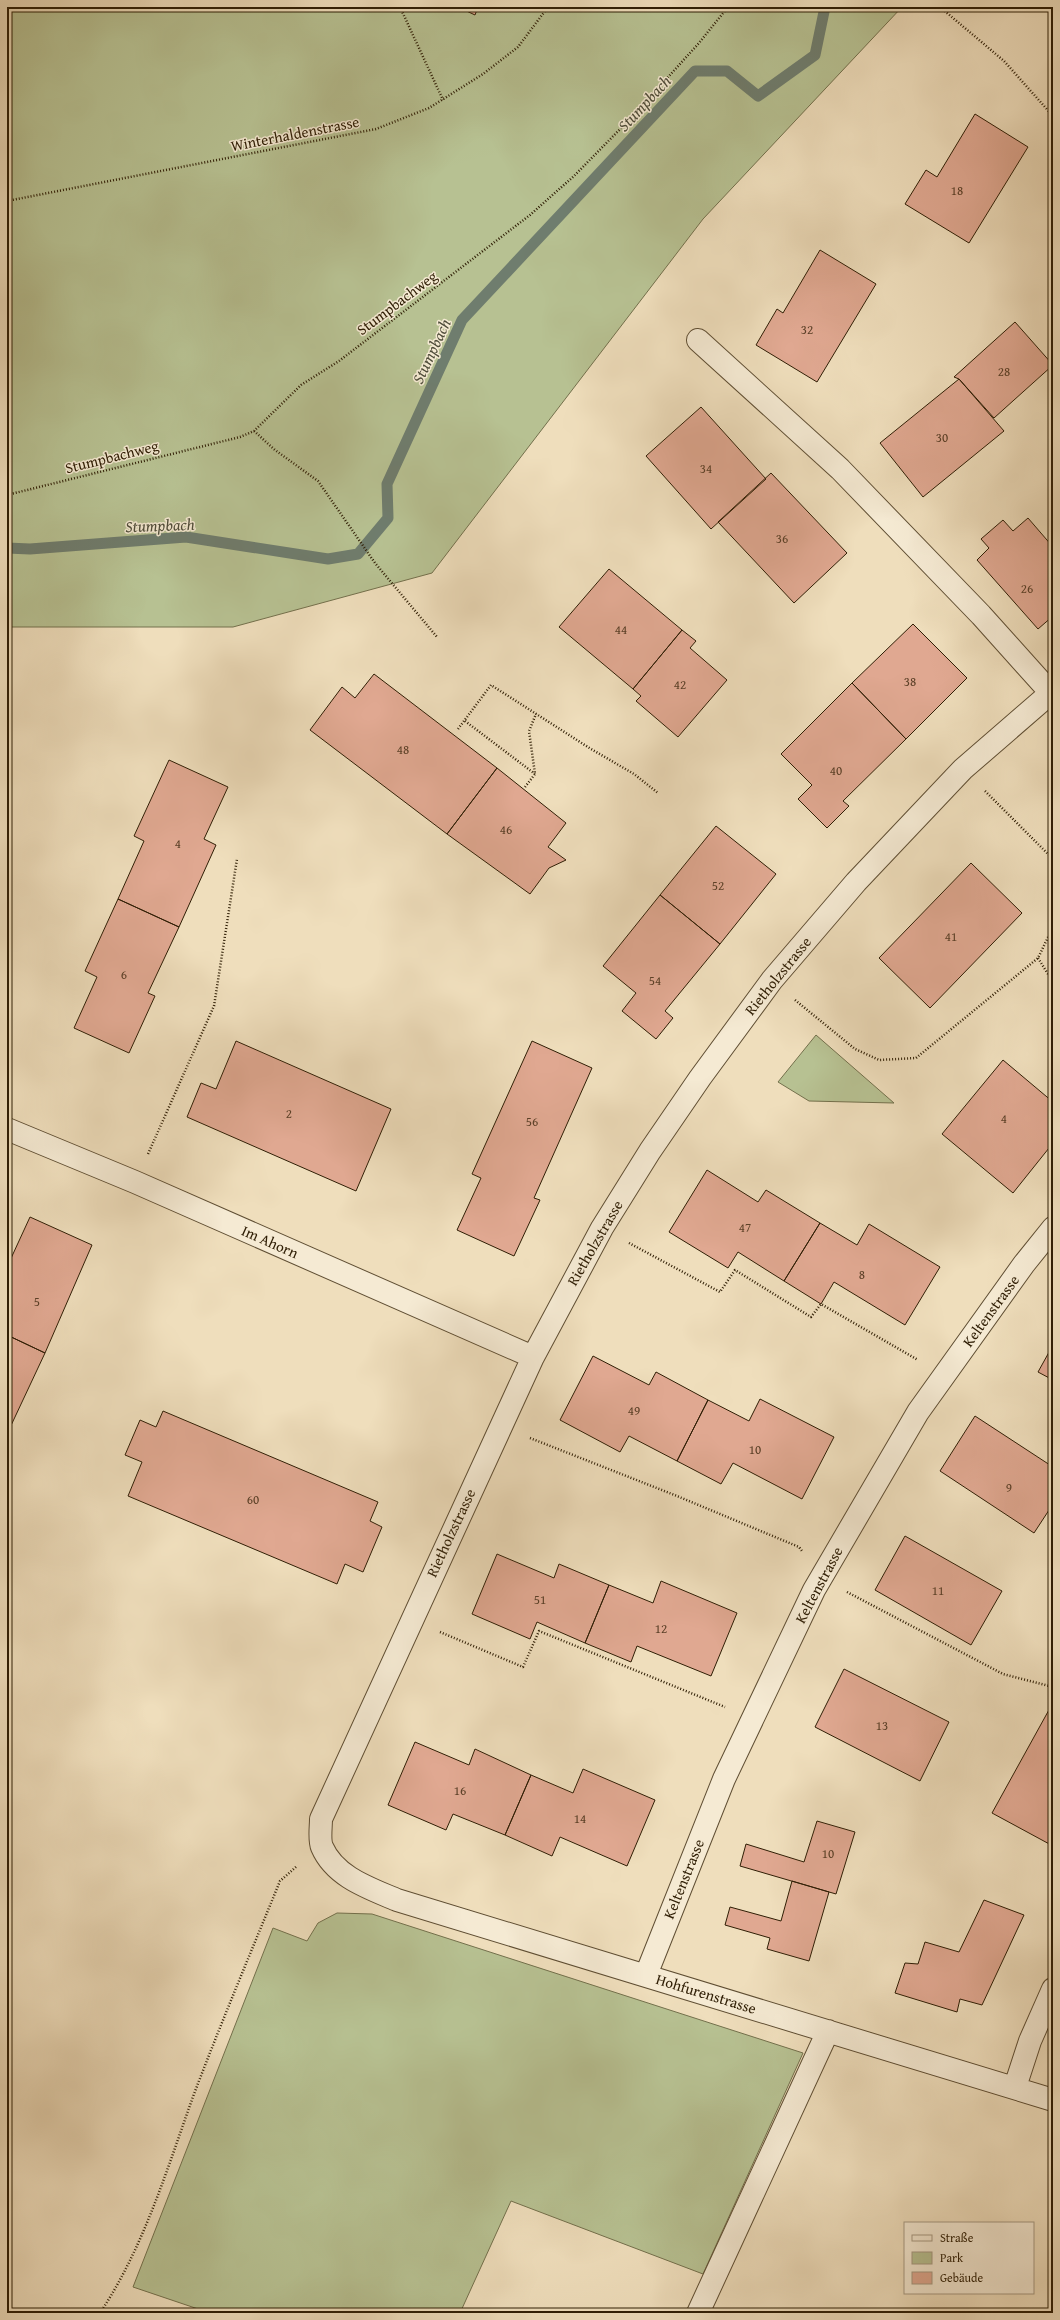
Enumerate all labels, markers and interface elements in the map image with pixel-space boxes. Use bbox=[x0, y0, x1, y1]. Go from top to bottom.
water label: Stumpbach bbox=[612, 70, 676, 136]
street label: Winterhaldenstrasse bbox=[229, 111, 361, 156]
house number: 18 bbox=[951, 181, 963, 200]
street label: Stumpbachweg bbox=[352, 265, 442, 340]
water label: Stumpbach bbox=[405, 315, 457, 387]
house number: 32 bbox=[801, 320, 813, 339]
house number: 28 bbox=[998, 362, 1010, 381]
house number: 30 bbox=[936, 428, 948, 447]
street label: Stumpbachweg bbox=[63, 435, 161, 478]
house number: 34 bbox=[700, 459, 712, 478]
water label: Stumpbach bbox=[125, 512, 195, 538]
house number: 36 bbox=[776, 529, 788, 548]
house number: 26 bbox=[1021, 579, 1033, 598]
house number: 44 bbox=[615, 620, 627, 639]
house number: 38 bbox=[904, 672, 916, 691]
house number: 42 bbox=[674, 675, 686, 694]
house number: 48 bbox=[397, 740, 409, 759]
house number: 40 bbox=[830, 761, 842, 780]
house number: 46 bbox=[500, 820, 512, 839]
house number: 4 bbox=[175, 834, 181, 853]
house number: 52 bbox=[712, 876, 724, 895]
house number: 41 bbox=[945, 927, 957, 946]
street label: Rietholzstrasse bbox=[739, 932, 816, 1019]
house number: 6 bbox=[121, 965, 127, 984]
house number: 54 bbox=[649, 971, 661, 990]
house number: 2 bbox=[286, 1104, 292, 1123]
house number: 4 bbox=[1001, 1109, 1007, 1128]
house number: 56 bbox=[526, 1112, 538, 1131]
street label: Rietholzstrasse bbox=[562, 1196, 628, 1289]
house number: 47 bbox=[739, 1218, 751, 1237]
street label: Im Ahorn bbox=[239, 1220, 302, 1264]
house number: 8 bbox=[859, 1265, 865, 1284]
street label: Keltenstrasse bbox=[957, 1270, 1024, 1351]
house number: 5 bbox=[34, 1292, 40, 1311]
house number: 49 bbox=[628, 1401, 640, 1420]
house number: 10 bbox=[749, 1440, 761, 1459]
house number: 9 bbox=[1006, 1478, 1012, 1497]
street label: Rietholzstrasse bbox=[421, 1485, 480, 1580]
house number: 60 bbox=[247, 1490, 259, 1509]
street label: Keltenstrasse bbox=[790, 1543, 848, 1627]
house number: 11 bbox=[932, 1581, 944, 1600]
house number: 51 bbox=[534, 1590, 546, 1609]
house number: 12 bbox=[655, 1619, 667, 1638]
house number: 13 bbox=[876, 1716, 888, 1735]
house number: 16 bbox=[454, 1781, 466, 1800]
house number: 14 bbox=[574, 1809, 586, 1828]
street label: Keltenstrasse bbox=[658, 1836, 709, 1922]
house number: 10 bbox=[822, 1844, 834, 1863]
street label: Hohfurenstrasse bbox=[653, 1968, 759, 2019]
legend bbox=[904, 2222, 1034, 2294]
text: Straße bbox=[940, 2229, 974, 2246]
text: Park bbox=[940, 2249, 964, 2266]
text: Gebäude bbox=[940, 2269, 983, 2286]

